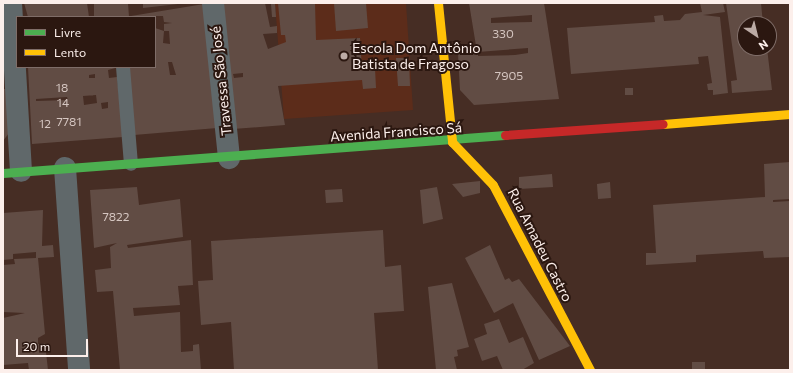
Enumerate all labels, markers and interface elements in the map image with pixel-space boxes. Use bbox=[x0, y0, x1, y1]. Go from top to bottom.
legend bbox=[16, 16, 156, 68]
north arrow bbox=[737, 16, 777, 56]
text: Livre bbox=[54, 25, 81, 39]
street label: Travessa São José bbox=[207, 25, 235, 137]
house number: 330 bbox=[492, 27, 514, 41]
text: N bbox=[756, 38, 771, 53]
place label: Escola Dom Antônio Batista de Fragoso bbox=[352, 40, 481, 72]
text: Lento bbox=[54, 45, 86, 59]
marker: Escola Dom Antônio Batista de Fragoso bbox=[339, 51, 349, 61]
house number: 7905 bbox=[495, 69, 523, 83]
house number: 18 bbox=[56, 81, 68, 95]
house number: 14 bbox=[57, 96, 69, 110]
house number: 7781 bbox=[56, 115, 82, 129]
house number: 12 bbox=[39, 117, 51, 131]
street label: Avenida Francisco Sá bbox=[330, 119, 462, 145]
street label: Rua Amadeu Castro bbox=[504, 186, 576, 304]
house number: 7822 bbox=[103, 210, 129, 224]
scale bar bbox=[18, 331, 90, 357]
text: 20 m bbox=[23, 339, 50, 353]

